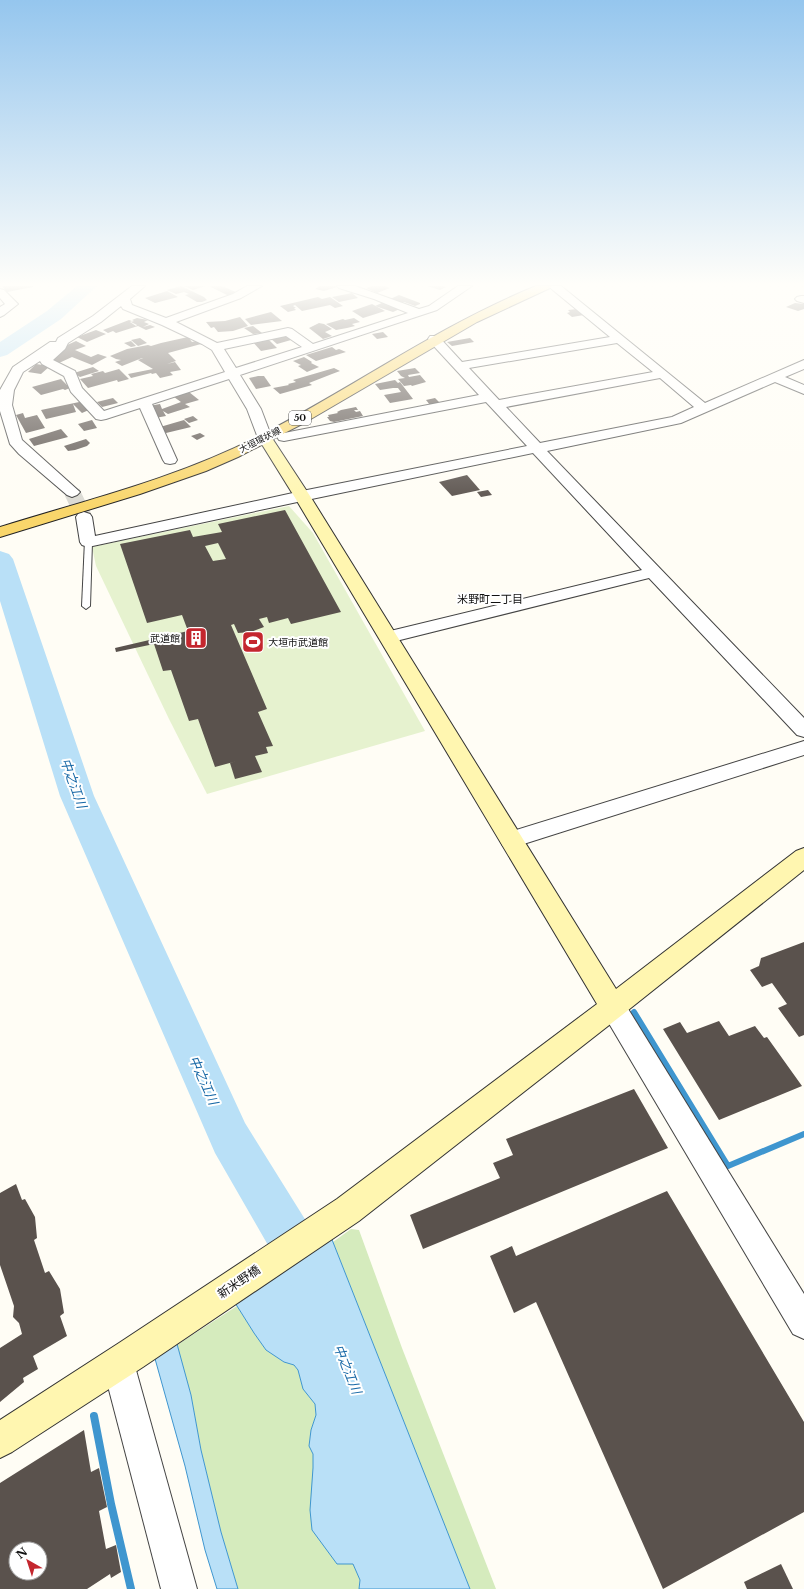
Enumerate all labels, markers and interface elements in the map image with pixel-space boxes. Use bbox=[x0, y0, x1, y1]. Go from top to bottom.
road number: 50 bbox=[289, 411, 311, 425]
street label: 大垣環状線 bbox=[237, 424, 283, 455]
district label: 米野町二丁目 bbox=[457, 592, 523, 606]
building icon: 武道館 bbox=[183, 625, 209, 651]
sports icon: 大垣市武道館 bbox=[240, 629, 266, 655]
place label: 武道館 bbox=[150, 632, 180, 645]
place label: 大垣市武道館 bbox=[268, 636, 328, 649]
water label: 中之江川 bbox=[57, 756, 91, 812]
water label: 中之江川 bbox=[185, 1053, 223, 1109]
street label: 新米野橋 bbox=[215, 1262, 263, 1301]
water label: 中之江川 bbox=[330, 1342, 366, 1398]
north arrow bbox=[8, 1541, 48, 1581]
text: N bbox=[13, 1544, 31, 1562]

